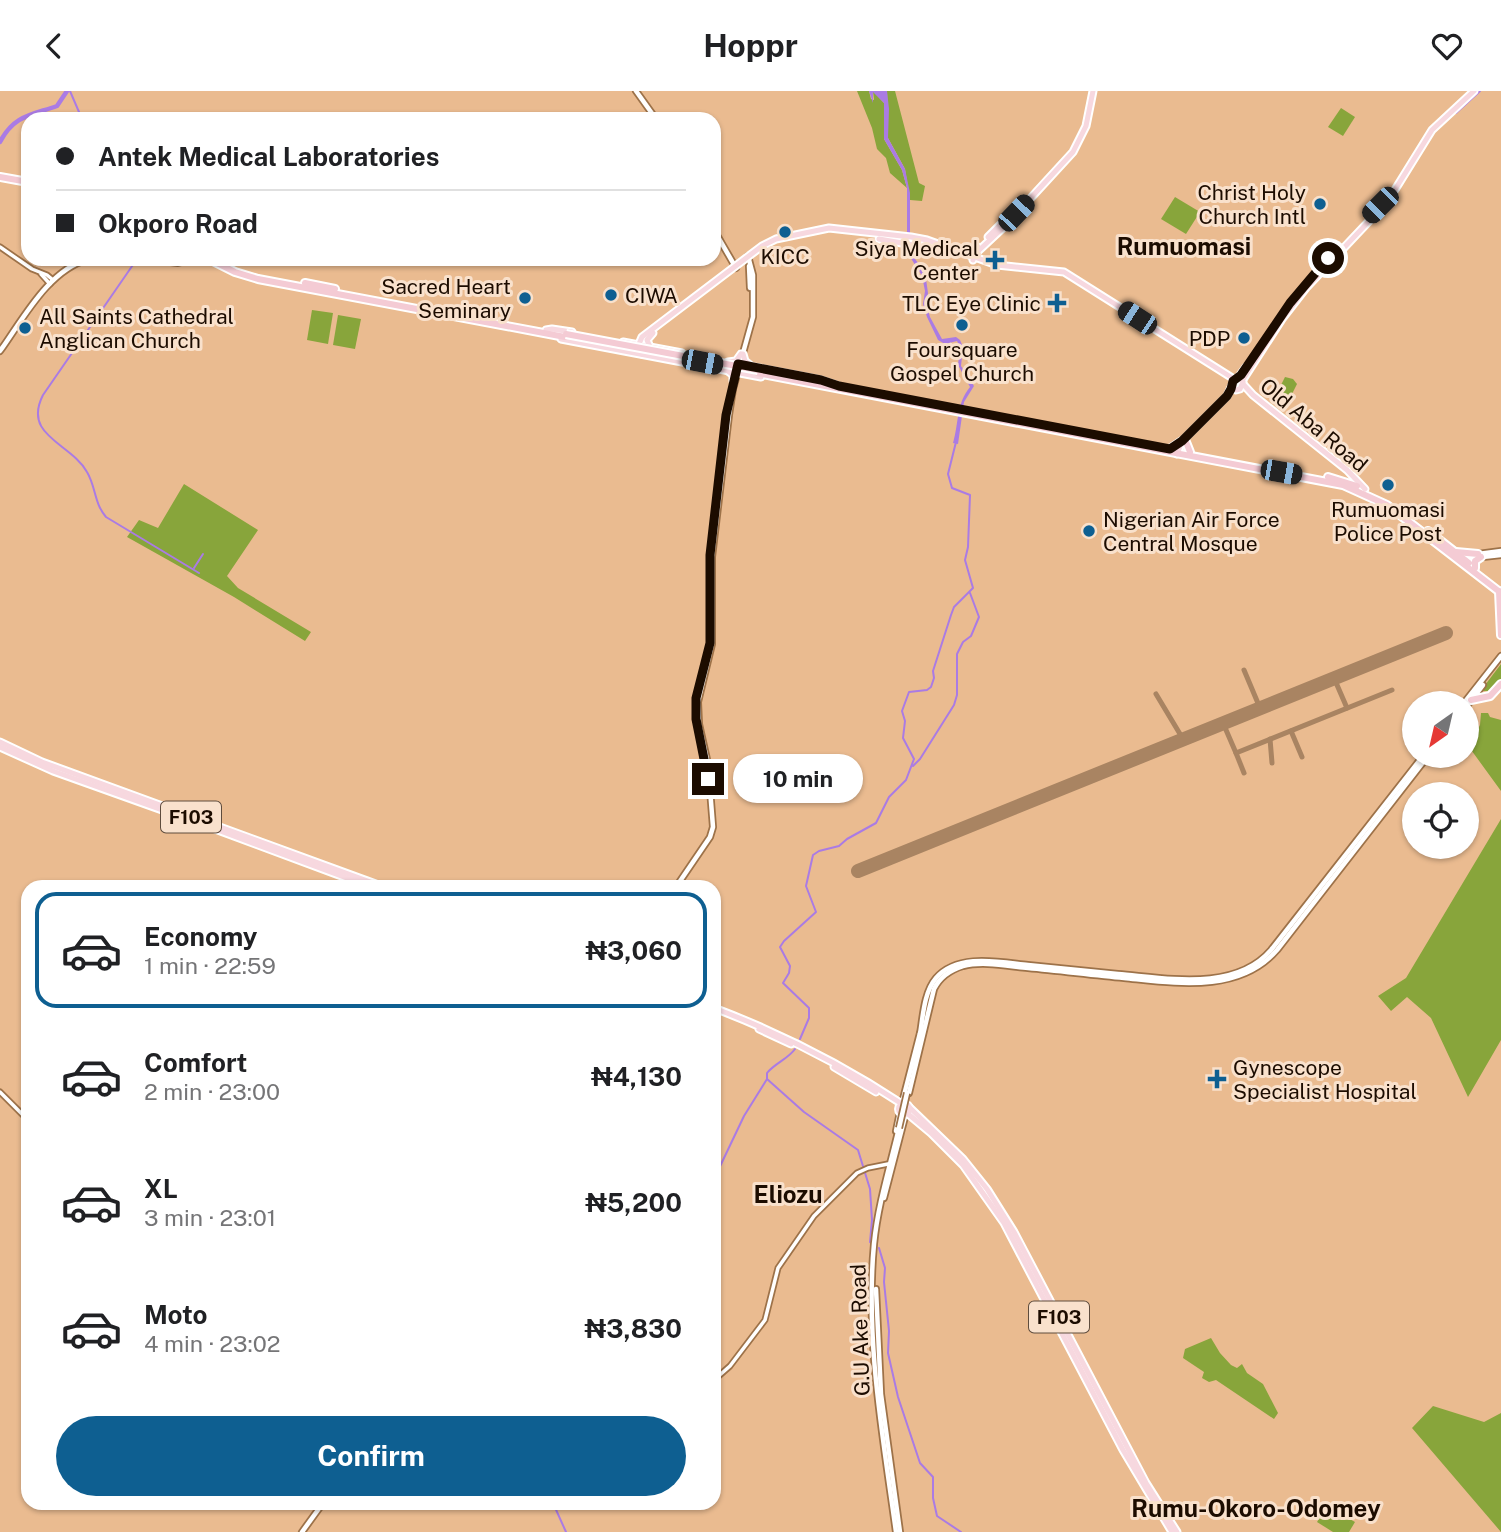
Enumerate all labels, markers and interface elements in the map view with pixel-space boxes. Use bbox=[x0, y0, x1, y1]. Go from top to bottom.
icon: back bbox=[35, 27, 73, 65]
text: Hoppr bbox=[703, 27, 798, 64]
icon: heart bbox=[1428, 27, 1466, 65]
text: Antek Medical Laboratories bbox=[98, 141, 439, 172]
place label: Christ Holy Church Intl bbox=[1197, 180, 1306, 229]
car bbox=[1358, 183, 1403, 227]
car bbox=[994, 191, 1039, 235]
marker: Christ Holy Church Intl bbox=[1312, 196, 1328, 212]
text: Okporo Road bbox=[98, 208, 258, 239]
marker: KICC bbox=[777, 224, 793, 240]
district label: Rumuomasi bbox=[1117, 232, 1251, 260]
place label: Siya Medical Center bbox=[855, 236, 979, 285]
route start bbox=[1312, 242, 1344, 274]
place label: KICC bbox=[760, 244, 810, 269]
marker: Siya Medical Center bbox=[985, 250, 1005, 270]
place label: Sacred Heart Seminary bbox=[381, 274, 511, 323]
place label: CIWA bbox=[625, 283, 678, 308]
marker: CIWA bbox=[603, 287, 619, 303]
marker: Sacred Heart Seminary bbox=[517, 290, 533, 306]
place label: TLC Eye Clinic bbox=[902, 291, 1041, 316]
marker: TLC Eye Clinic bbox=[1047, 293, 1067, 313]
car bbox=[1114, 298, 1161, 338]
place label: All Saints Cathedral Anglican Church bbox=[39, 304, 234, 353]
marker: Foursquare Gospel Church bbox=[954, 317, 970, 333]
marker: All Saints Cathedral Anglican Church bbox=[17, 320, 33, 336]
place label: PDP bbox=[1189, 326, 1230, 351]
marker: PDP bbox=[1236, 330, 1252, 346]
place label: Foursquare Gospel Church bbox=[890, 337, 1034, 386]
car bbox=[680, 348, 725, 376]
street label: Old Aba Road bbox=[1255, 373, 1373, 477]
car bbox=[1259, 458, 1304, 486]
marker: Rumuomasi Police Post bbox=[1380, 477, 1396, 493]
place label: Rumuomasi Police Post bbox=[1331, 497, 1445, 546]
place label: Nigerian Air Force Central Mosque bbox=[1103, 507, 1280, 556]
marker: Nigerian Air Force Central Mosque bbox=[1081, 523, 1097, 539]
north arrow bbox=[1402, 691, 1479, 768]
map controls bbox=[1402, 691, 1479, 859]
callout: 10 min bbox=[732, 755, 862, 803]
route end bbox=[692, 763, 724, 795]
text: 10 min bbox=[763, 765, 833, 792]
button: locate bbox=[1402, 782, 1479, 859]
road number: F103 bbox=[161, 801, 221, 832]
icon: car bbox=[60, 919, 123, 982]
text: Economy bbox=[144, 921, 257, 952]
text: ₦3,060 bbox=[585, 935, 682, 966]
text: 1 min · 22:59 bbox=[144, 952, 276, 979]
icon: car bbox=[60, 1045, 123, 1108]
text: Comfort bbox=[144, 1047, 247, 1078]
place label: Gynescope Specialist Hospital bbox=[1233, 1055, 1417, 1104]
text: ₦4,130 bbox=[591, 1061, 682, 1092]
marker: Gynescope Specialist Hospital bbox=[1207, 1069, 1227, 1089]
text: 2 min · 23:00 bbox=[144, 1078, 280, 1105]
icon: car bbox=[60, 1171, 123, 1234]
text: XL bbox=[144, 1173, 178, 1204]
district label: Eliozu bbox=[754, 1180, 822, 1208]
text: ₦5,200 bbox=[585, 1187, 682, 1218]
text: 3 min · 23:01 bbox=[144, 1204, 276, 1231]
street label: G.U Ake Road bbox=[845, 1263, 875, 1397]
icon: car bbox=[60, 1297, 123, 1360]
text: Moto bbox=[144, 1299, 207, 1330]
road number: F103 bbox=[1029, 1301, 1089, 1333]
text: ₦3,830 bbox=[585, 1313, 682, 1344]
text: 4 min · 23:02 bbox=[144, 1330, 281, 1357]
button: Confirm bbox=[56, 1416, 686, 1496]
district label: Rumu-Okoro-Odomey bbox=[1131, 1494, 1381, 1522]

